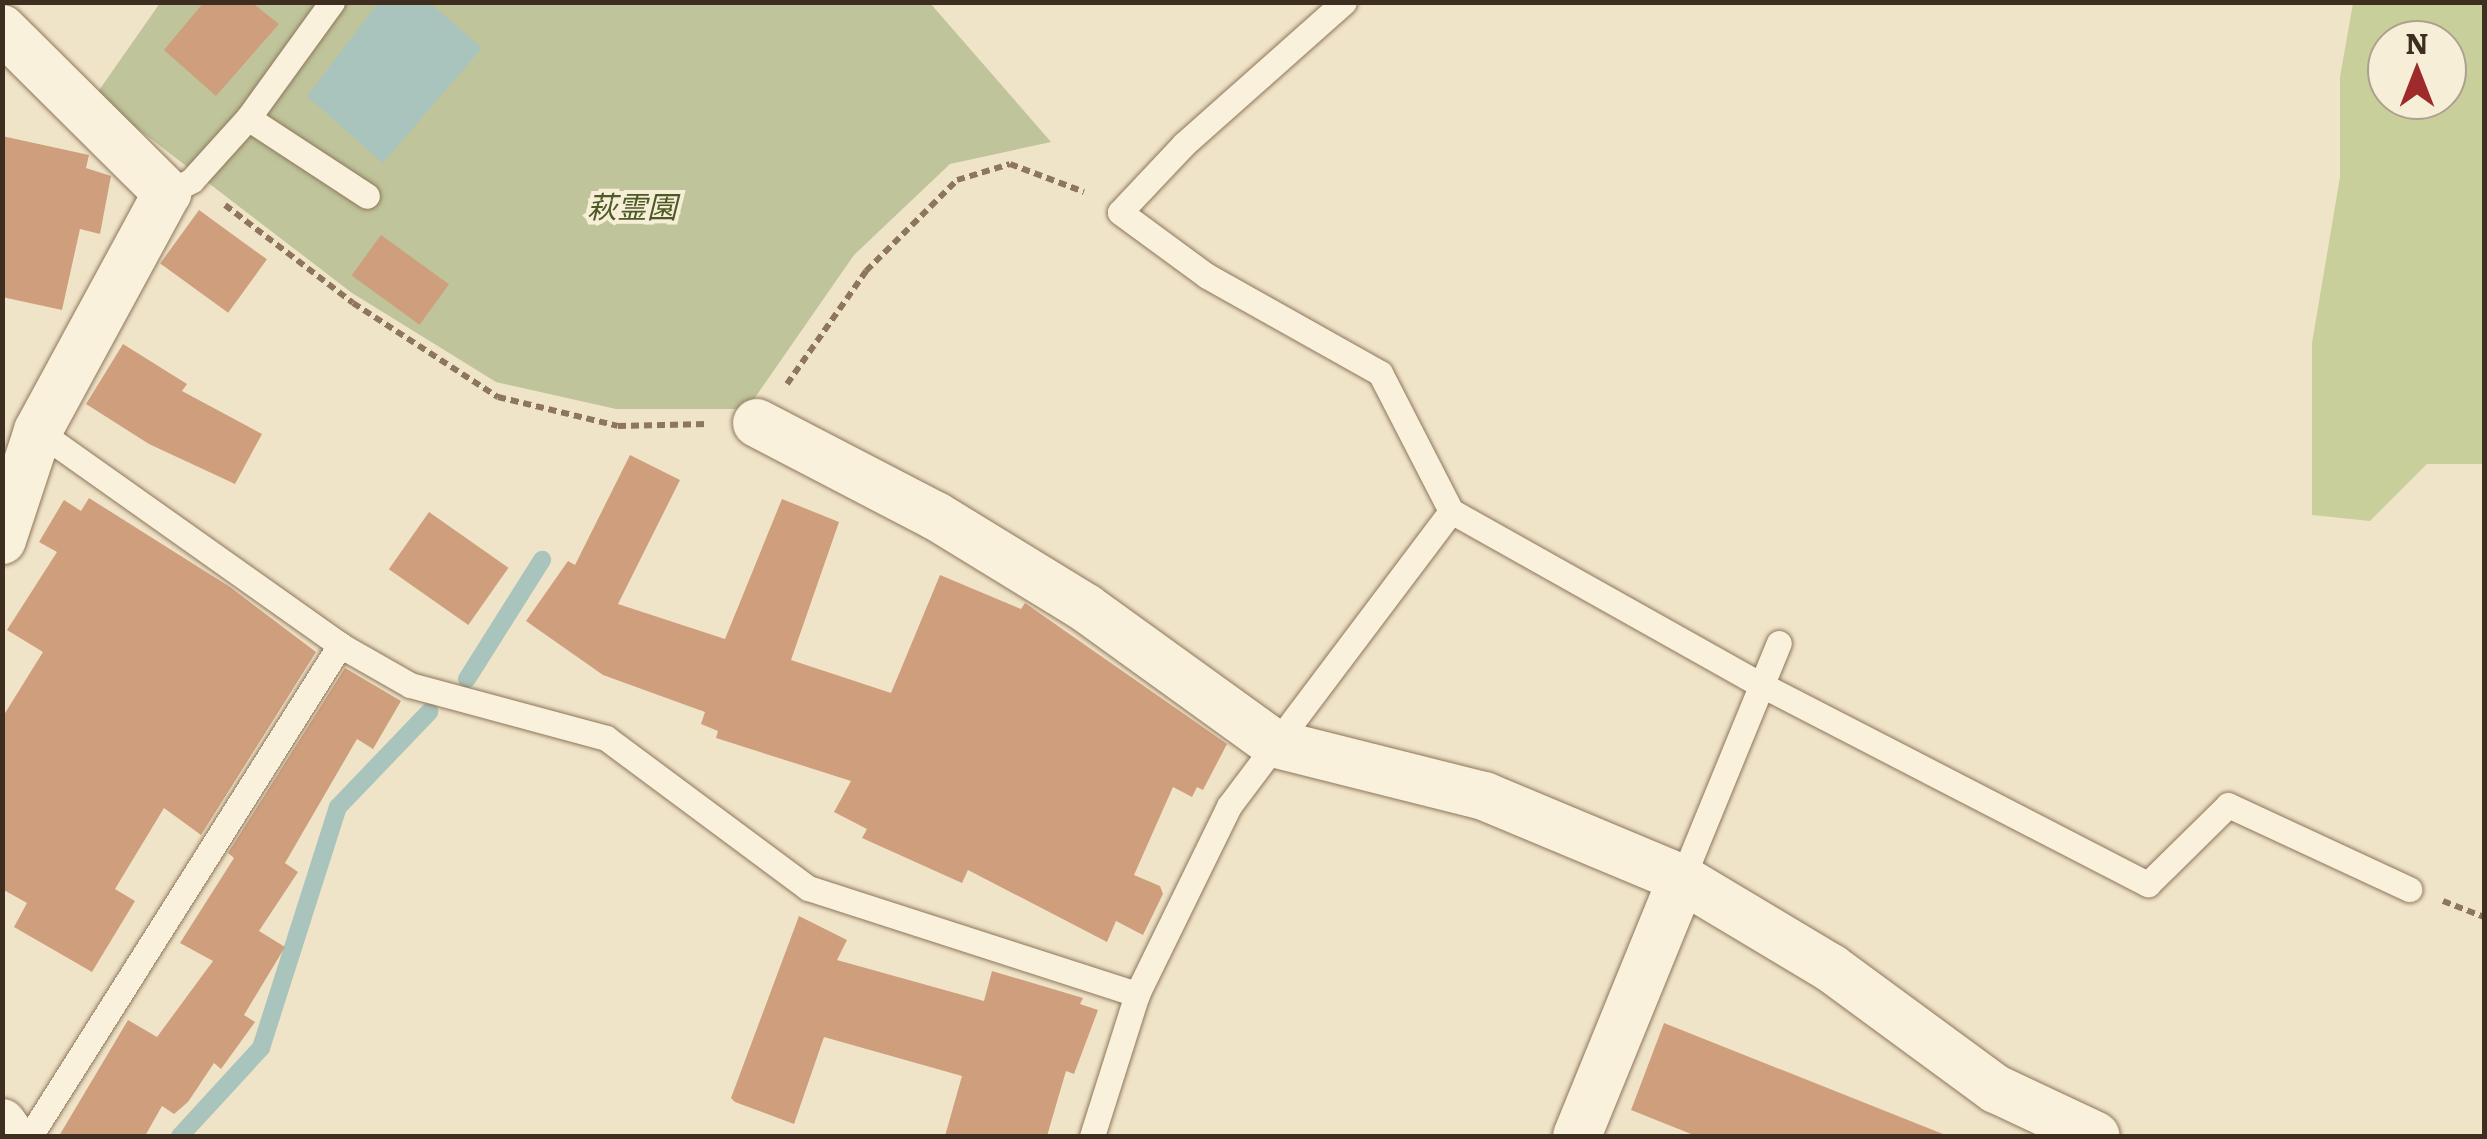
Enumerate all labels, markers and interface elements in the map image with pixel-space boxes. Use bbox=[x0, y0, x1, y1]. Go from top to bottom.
north arrow bbox=[2367, 20, 2467, 120]
text: N bbox=[2405, 21, 2429, 63]
park label: 萩霊園 bbox=[587, 187, 677, 223]

